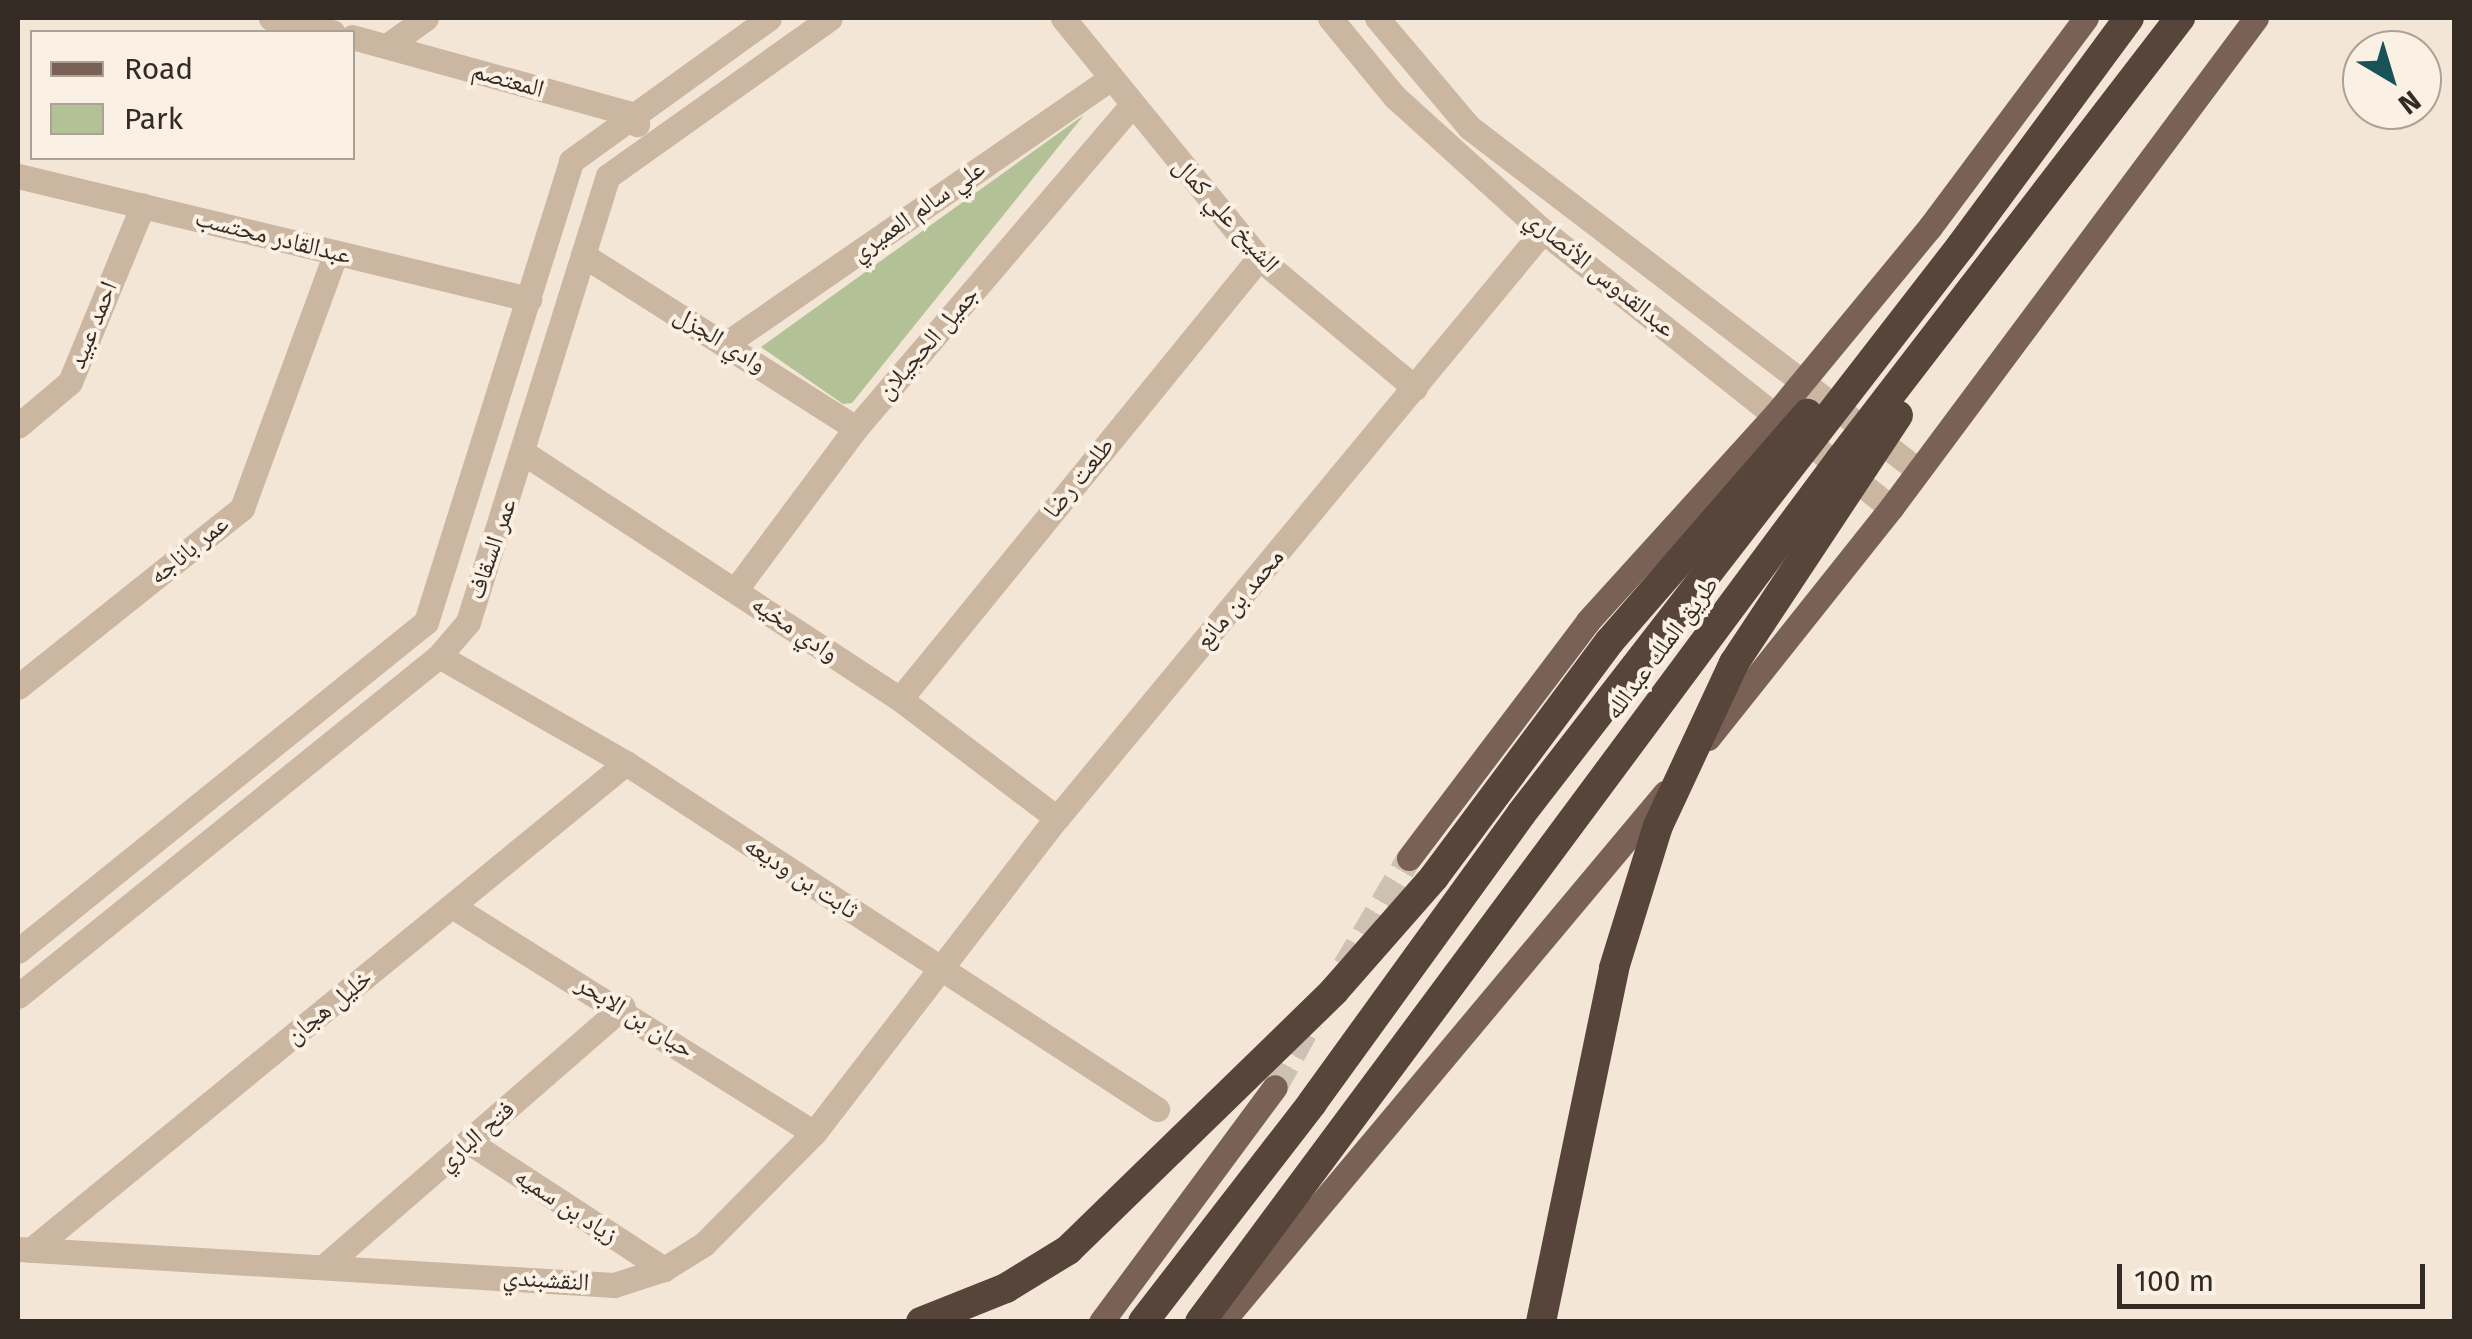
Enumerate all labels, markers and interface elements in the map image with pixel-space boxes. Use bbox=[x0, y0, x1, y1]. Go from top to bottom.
legend bbox=[30, 30, 355, 160]
north arrow bbox=[2342, 30, 2442, 130]
text: Road bbox=[124, 51, 193, 87]
street label: المعتصم bbox=[469, 55, 547, 105]
text: N bbox=[2392, 84, 2427, 121]
text: Park bbox=[124, 101, 183, 137]
street label: الشيخ علي كمال bbox=[1166, 151, 1286, 279]
street label: علي سالم العميري bbox=[845, 154, 991, 268]
street label: عبدالقادر محتسب bbox=[192, 203, 354, 271]
street label: عبدالقدوس الأنصاري bbox=[1519, 204, 1681, 344]
street label: احمد عبيد bbox=[62, 277, 124, 373]
street label: جميل الحجيلان bbox=[871, 280, 985, 406]
street label: وادي الجزل bbox=[668, 300, 772, 380]
street label: طلعت رضا bbox=[1037, 431, 1121, 525]
street label: عمر السقاف bbox=[461, 495, 523, 603]
street label: عمر باناجه bbox=[143, 509, 235, 591]
street label: محمد بن مانع bbox=[1189, 543, 1291, 655]
street label: طريق الملك عبدالله bbox=[1599, 571, 1725, 725]
street label: وادي مخيه bbox=[746, 589, 844, 669]
street label: ثابت بن وديعه bbox=[739, 830, 863, 926]
street label: خليل هجان bbox=[280, 963, 378, 1051]
street label: حيان بن الابحر bbox=[571, 969, 699, 1065]
street label: فتح الباري bbox=[431, 1094, 521, 1178]
street label: زياد بن سميه bbox=[509, 1162, 623, 1250]
scale bar bbox=[2122, 1244, 2430, 1306]
street label: النقشبندي bbox=[502, 1262, 590, 1298]
text: 100 m bbox=[2134, 1263, 2214, 1299]

